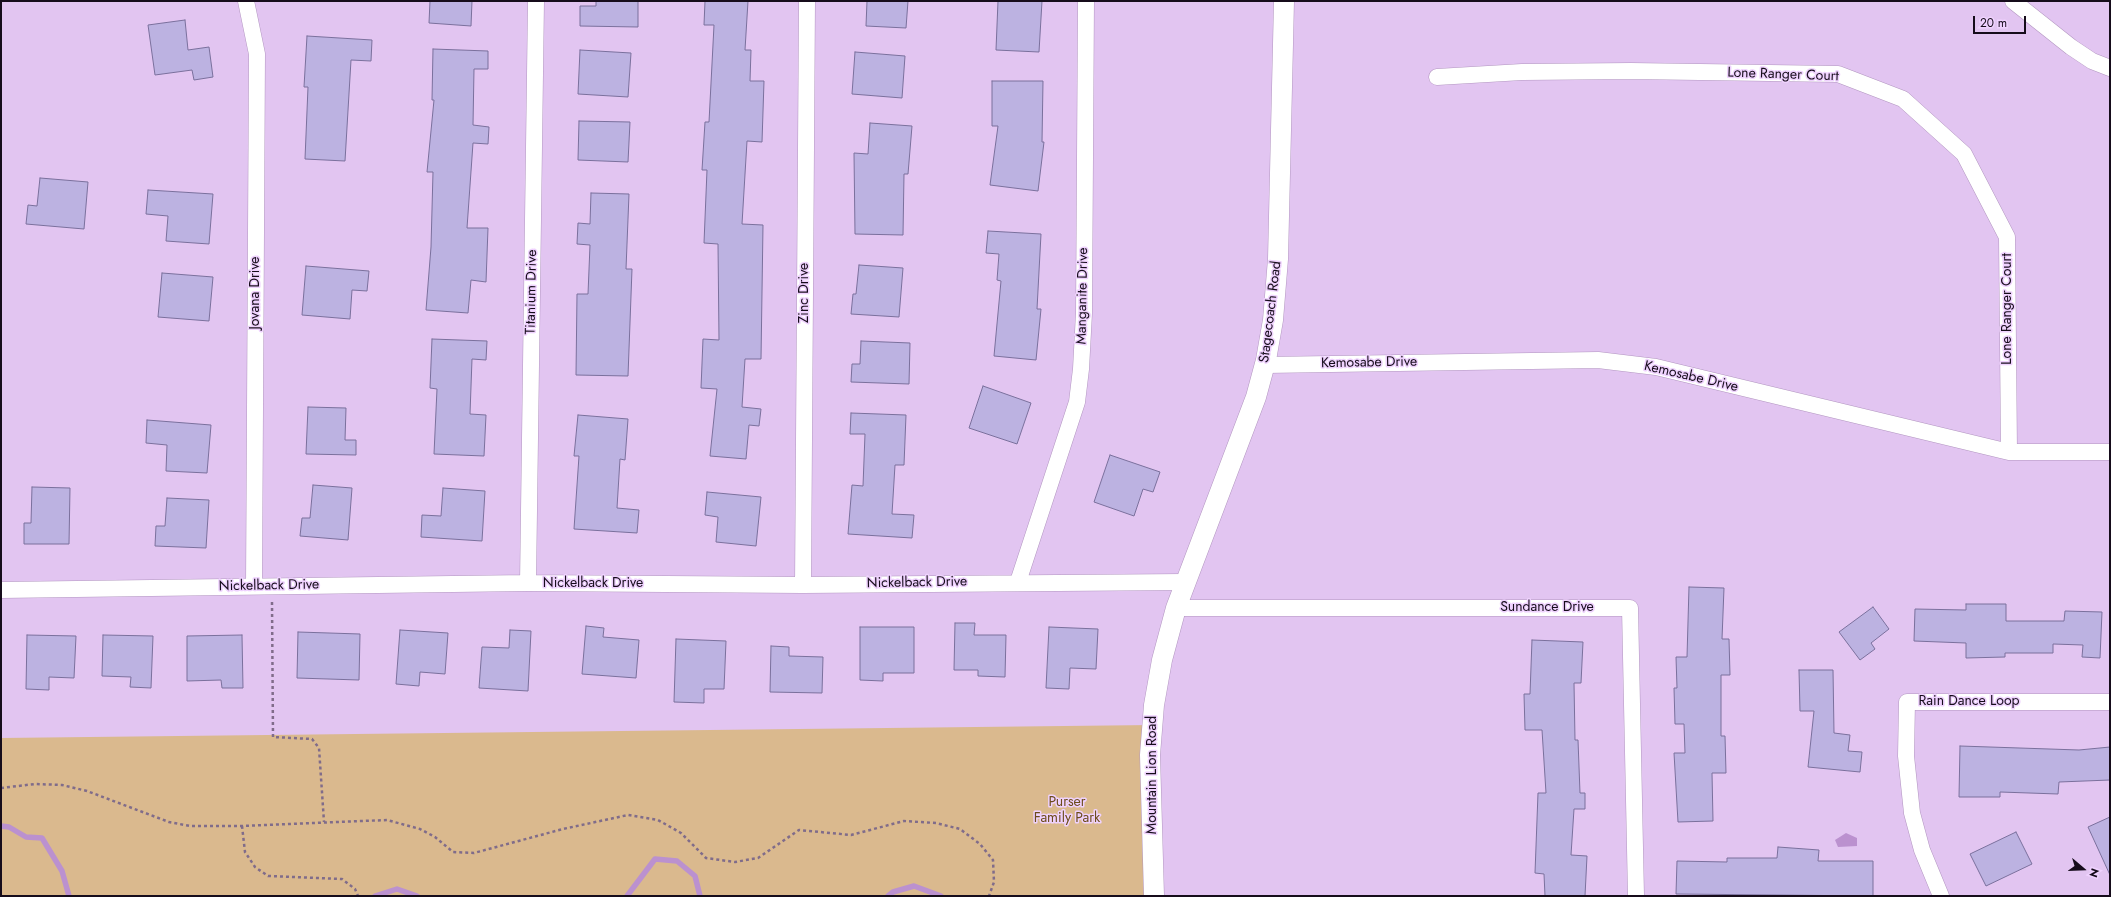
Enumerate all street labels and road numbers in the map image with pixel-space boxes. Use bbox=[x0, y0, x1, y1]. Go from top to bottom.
street label: Lone Ranger Court bbox=[1727, 65, 1839, 85]
street label: Manganite Drive bbox=[1074, 247, 1092, 345]
street label: Titanium Drive bbox=[523, 249, 541, 335]
street label: Lone Ranger Court bbox=[2000, 253, 2016, 365]
street label: Jovana Drive bbox=[248, 256, 264, 330]
street label: Stagecoach Road bbox=[1256, 260, 1286, 364]
street label: Zinc Drive bbox=[797, 263, 813, 323]
street label: Kemosabe Drive bbox=[1321, 354, 1417, 372]
street label: Kemosabe Drive bbox=[1642, 358, 1740, 396]
street label: Nickelback Drive bbox=[867, 574, 967, 592]
street label: Nickelback Drive bbox=[543, 576, 643, 592]
street label: Nickelback Drive bbox=[219, 577, 319, 595]
street label: Sundance Drive bbox=[1500, 600, 1594, 616]
street label: Rain Dance Loop bbox=[1918, 694, 2020, 710]
street label: Mountain Lion Road bbox=[1145, 716, 1161, 834]

